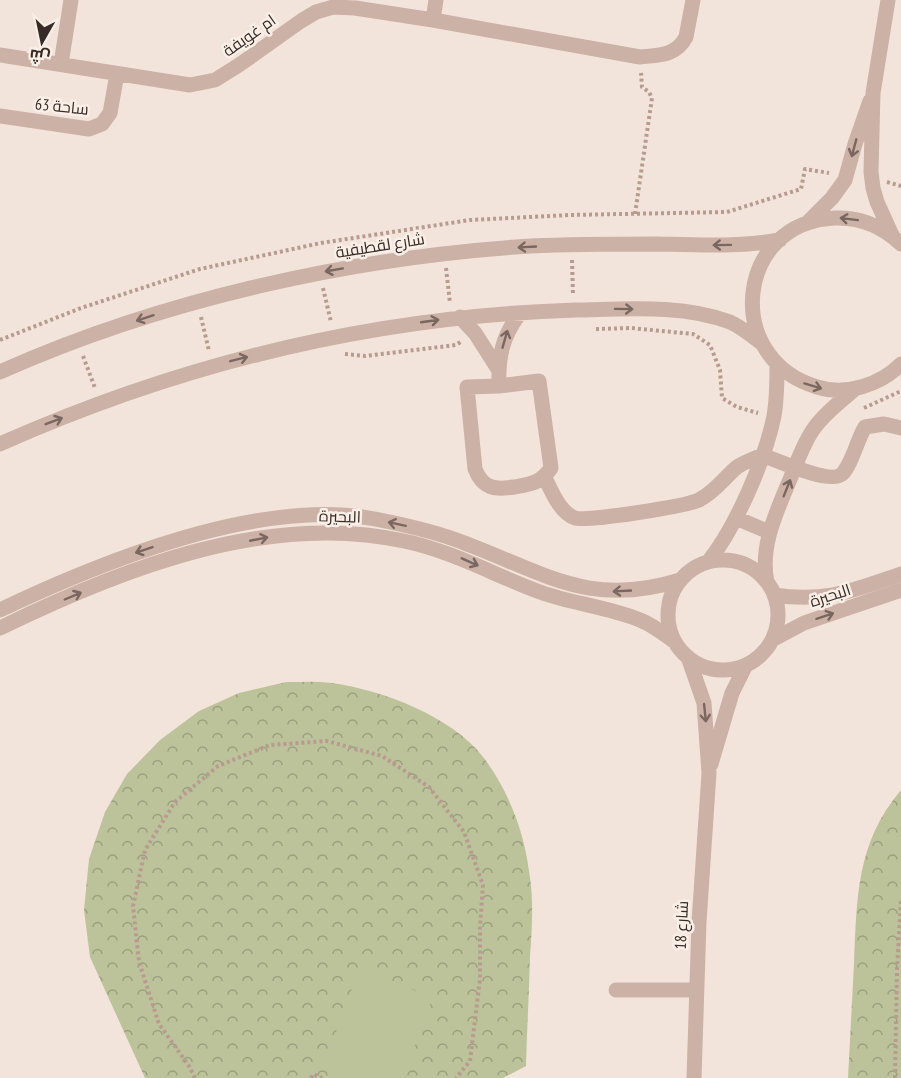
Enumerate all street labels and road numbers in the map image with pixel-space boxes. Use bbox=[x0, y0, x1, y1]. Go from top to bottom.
street label: ام غويفة bbox=[219, 10, 281, 62]
street label: ساحة 63 bbox=[34, 93, 90, 119]
street label: شارع لقطيفية bbox=[334, 228, 426, 264]
street label: البحيرة bbox=[319, 505, 361, 527]
street label: البحيرة bbox=[807, 579, 853, 611]
street label: شارع 18 bbox=[670, 900, 694, 950]

